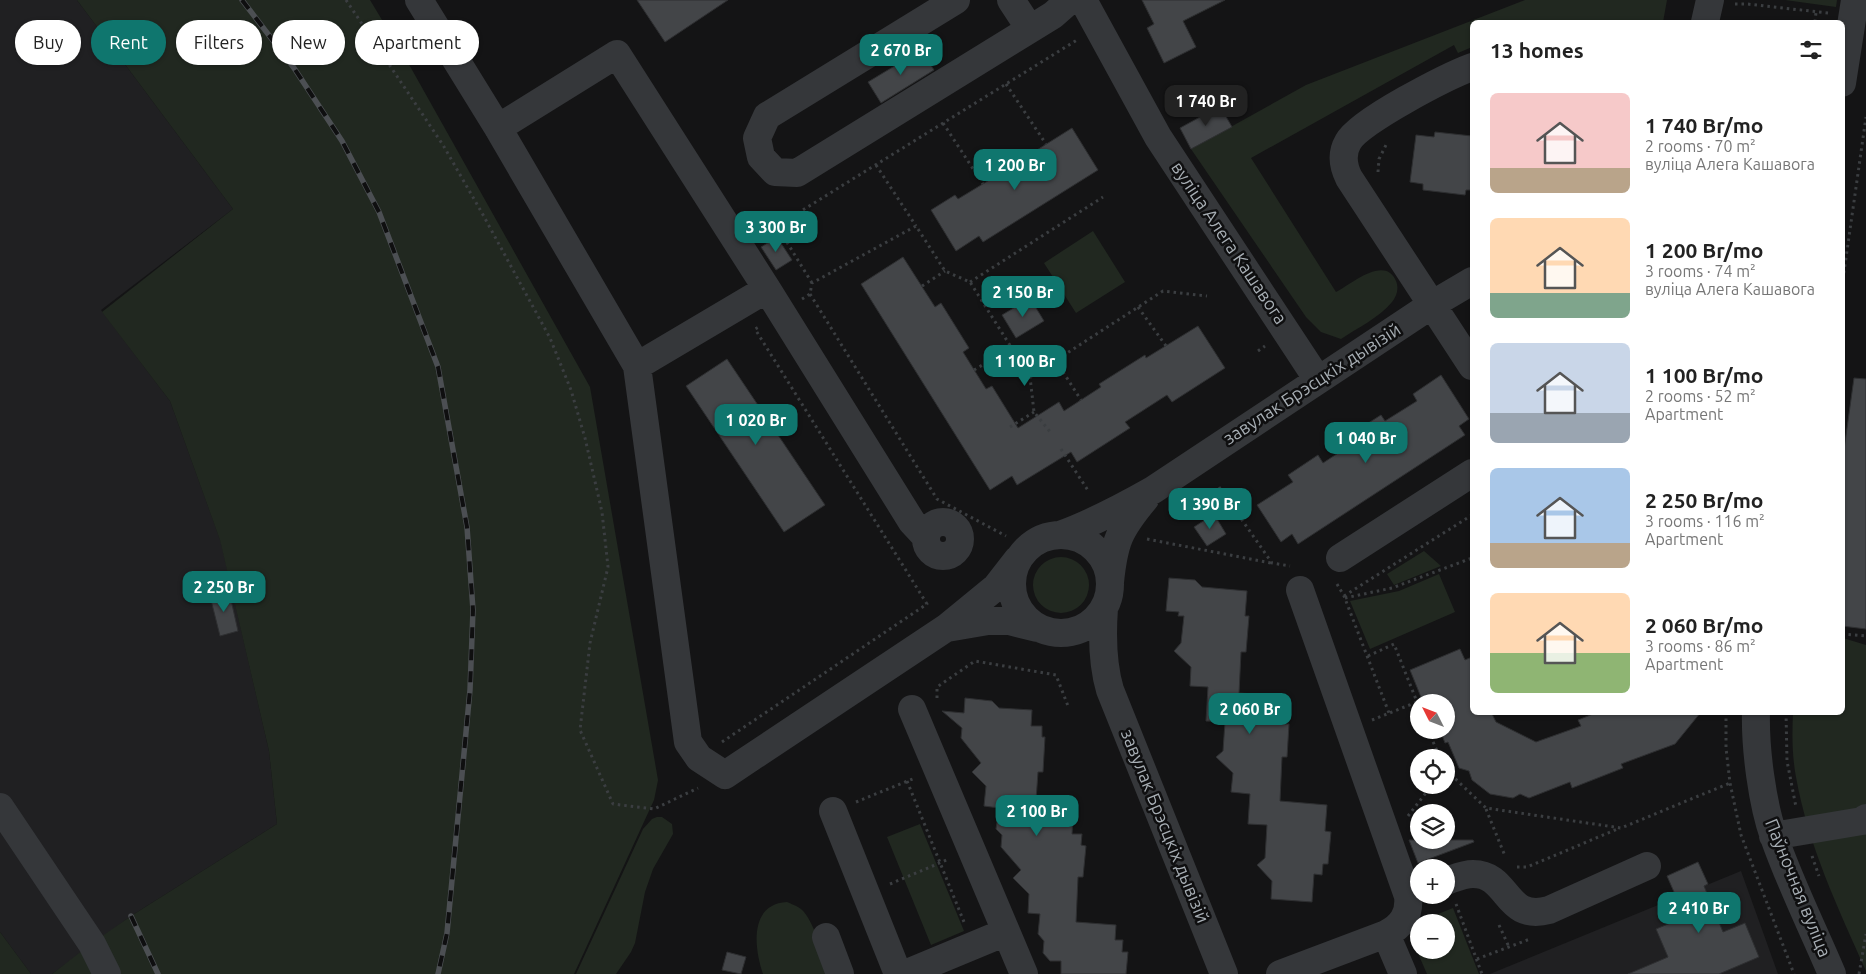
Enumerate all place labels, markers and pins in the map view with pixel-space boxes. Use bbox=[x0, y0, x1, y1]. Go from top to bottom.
pin: 2 670 Br bbox=[849, 34, 953, 76]
pin: 1 740 Br bbox=[1154, 84, 1258, 127]
pin: 1 200 Br bbox=[963, 148, 1067, 191]
pin: 3 300 Br bbox=[724, 210, 828, 253]
pin: 2 150 Br bbox=[971, 276, 1075, 318]
pin: 1 100 Br bbox=[973, 344, 1077, 387]
pin: 1 020 Br bbox=[704, 404, 808, 446]
pin: 1 040 Br bbox=[1314, 422, 1418, 464]
pin: 1 390 Br bbox=[1158, 488, 1262, 530]
pin: 2 250 Br bbox=[172, 570, 276, 613]
pin: 2 060 Br bbox=[1198, 692, 1302, 735]
pin: 2 100 Br bbox=[985, 794, 1089, 837]
pin: 2 410 Br bbox=[1647, 892, 1751, 934]

